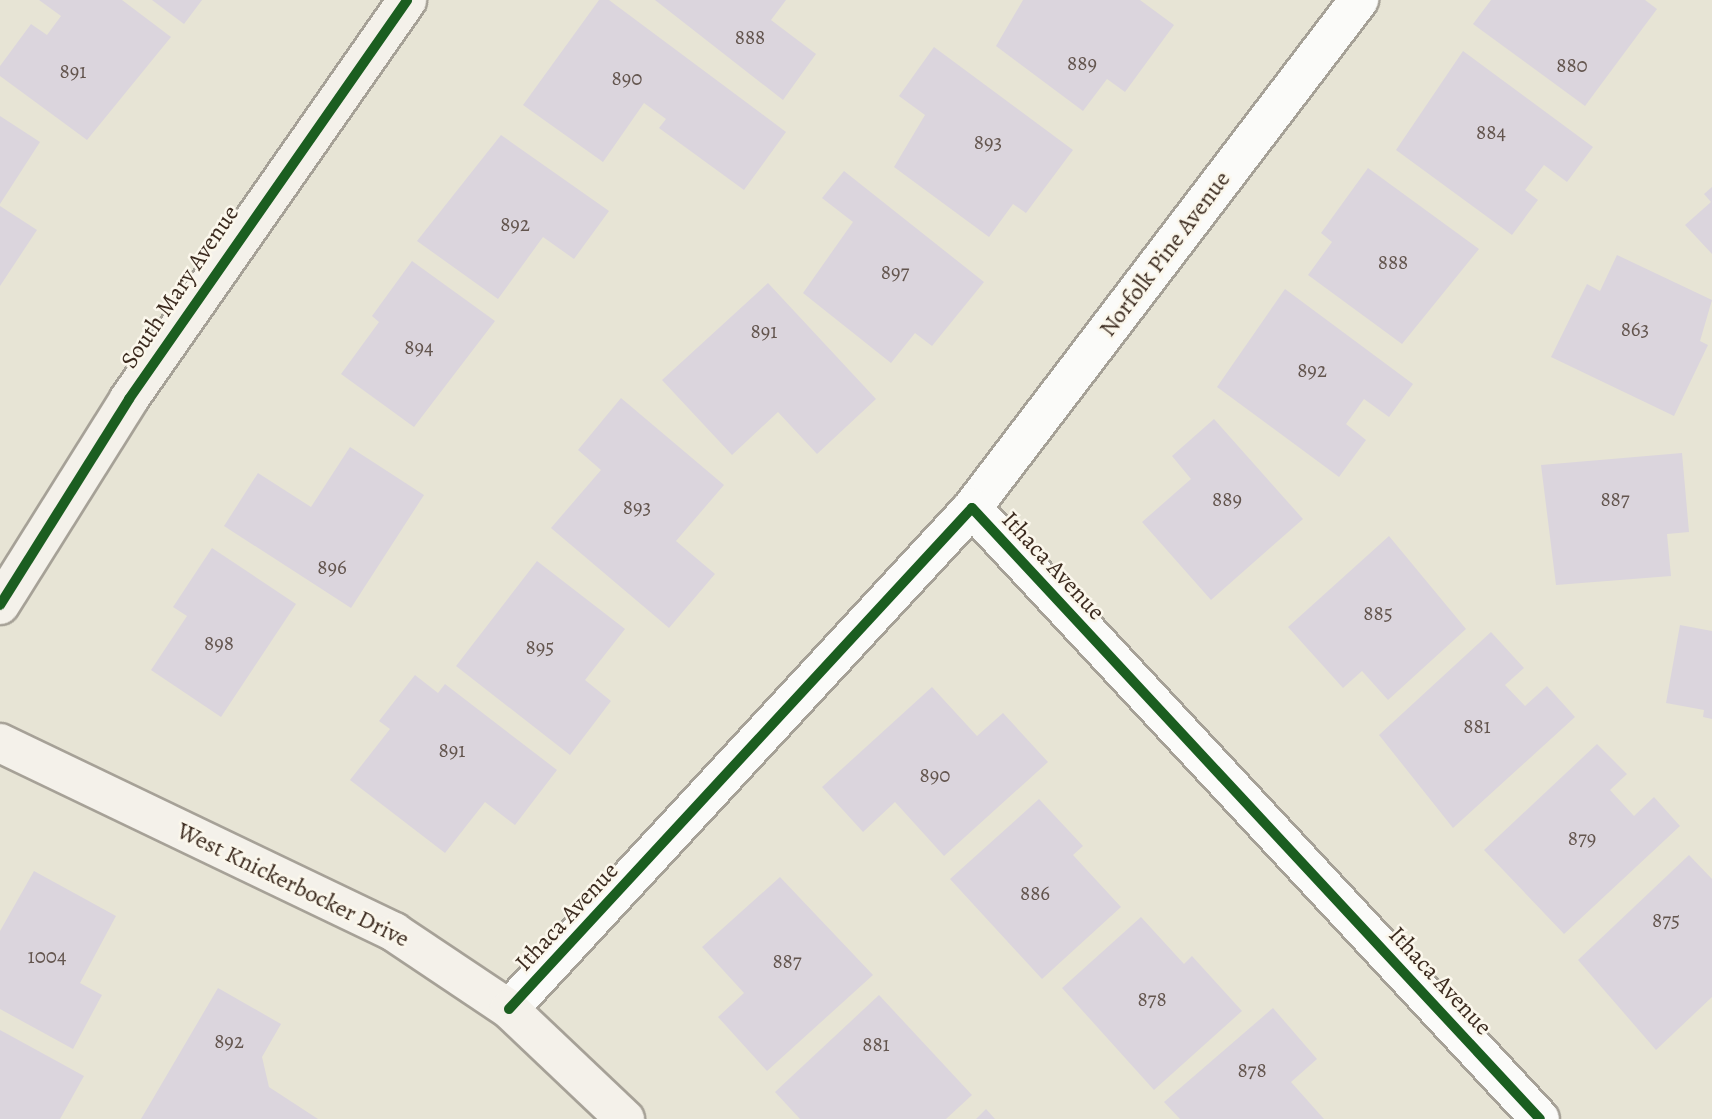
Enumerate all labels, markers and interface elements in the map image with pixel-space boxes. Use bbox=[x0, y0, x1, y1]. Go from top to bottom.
house number: 888 bbox=[735, 24, 765, 50]
house number: 889 bbox=[1067, 50, 1097, 76]
house number: 880 bbox=[1556, 52, 1588, 78]
house number: 891 bbox=[60, 58, 86, 84]
house number: 890 bbox=[612, 65, 642, 91]
house number: 884 bbox=[1476, 119, 1506, 145]
house number: 893 bbox=[974, 129, 1002, 155]
street label: Norfolk Pine Avenue bbox=[1093, 166, 1237, 342]
street label: South Mary Avenue bbox=[115, 200, 245, 374]
house number: 892 bbox=[500, 211, 530, 237]
house number: 888 bbox=[1378, 249, 1408, 275]
house number: 897 bbox=[881, 259, 909, 285]
house number: 863 bbox=[1621, 316, 1649, 342]
house number: 891 bbox=[751, 318, 777, 344]
house number: 894 bbox=[404, 334, 434, 360]
house number: 892 bbox=[1297, 357, 1327, 383]
house number: 889 bbox=[1212, 486, 1242, 512]
house number: 887 bbox=[1600, 486, 1630, 512]
house number: 893 bbox=[623, 494, 651, 520]
street label: Ithaca Avenue bbox=[995, 506, 1111, 626]
house number: 896 bbox=[317, 554, 347, 580]
house number: 885 bbox=[1363, 600, 1393, 626]
house number: 898 bbox=[204, 630, 234, 656]
house number: 895 bbox=[526, 634, 554, 660]
house number: 881 bbox=[1463, 713, 1491, 739]
house number: 891 bbox=[439, 737, 465, 763]
house number: 890 bbox=[920, 762, 950, 788]
street label: West Knickerbocker Drive bbox=[172, 816, 414, 954]
house number: 879 bbox=[1568, 825, 1596, 851]
street label: Ithaca Avenue bbox=[509, 857, 625, 977]
house number: 886 bbox=[1020, 880, 1050, 906]
house number: 875 bbox=[1652, 907, 1680, 933]
street label: Ithaca Avenue bbox=[1382, 921, 1498, 1041]
house number: 1004 bbox=[27, 943, 67, 969]
house number: 887 bbox=[772, 948, 802, 974]
house number: 878 bbox=[1137, 986, 1167, 1012]
house number: 892 bbox=[214, 1028, 244, 1054]
house number: 881 bbox=[862, 1031, 890, 1057]
house number: 878 bbox=[1237, 1057, 1267, 1083]

